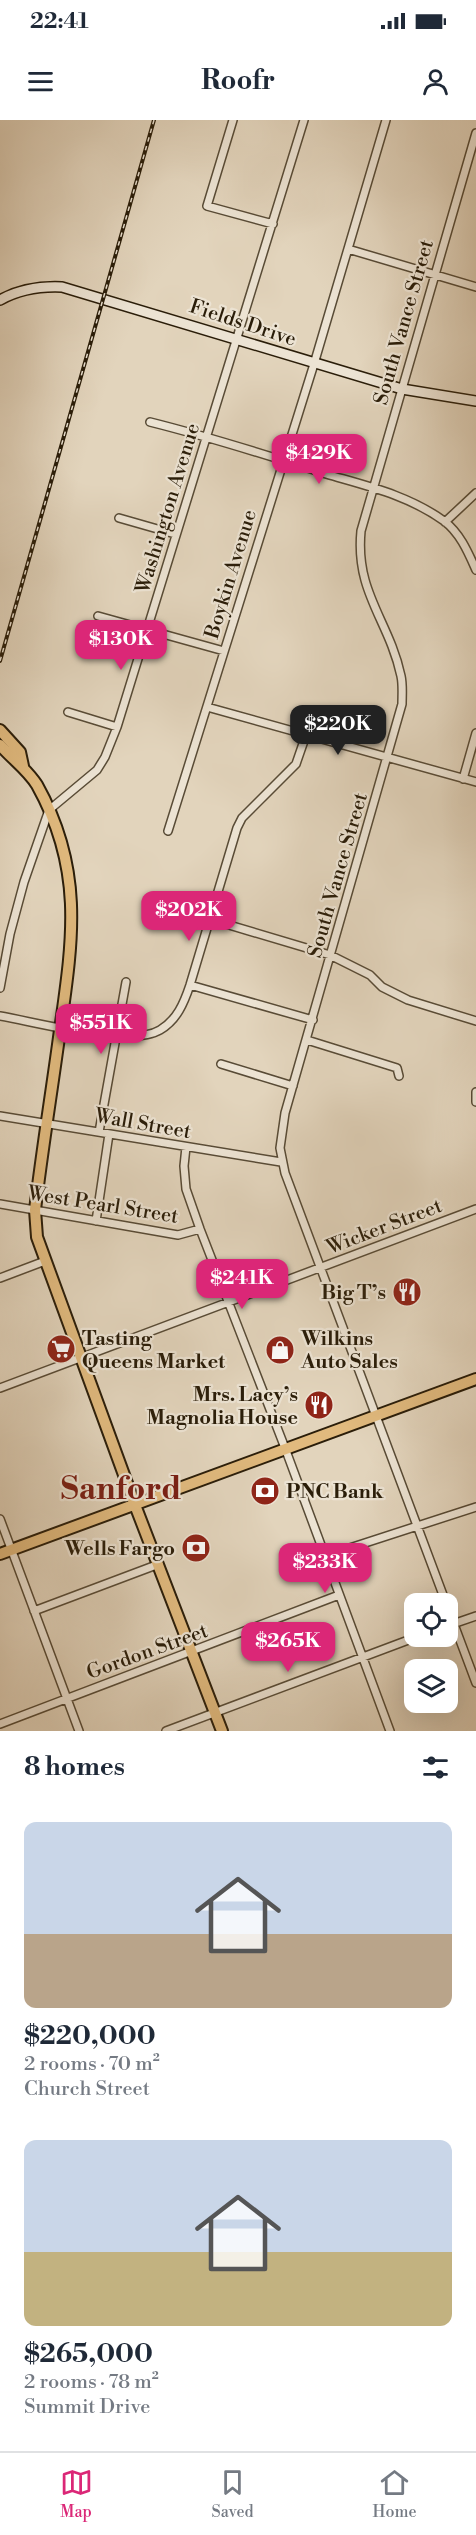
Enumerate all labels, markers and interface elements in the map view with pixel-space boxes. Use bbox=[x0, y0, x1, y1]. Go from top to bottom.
text: 22:41 bbox=[30, 8, 89, 35]
text: Roofr bbox=[201, 64, 275, 98]
icon: menu bbox=[24, 65, 57, 98]
icon: person bbox=[419, 65, 452, 98]
street label: South Vance Street bbox=[369, 237, 440, 408]
street label: Fields Drive bbox=[186, 294, 299, 352]
street label: Washington Avenue bbox=[130, 420, 206, 597]
pin: $429K bbox=[277, 434, 361, 485]
text: $429K bbox=[286, 441, 352, 466]
street label: Boykin Avenue bbox=[200, 507, 263, 643]
pin: $130K bbox=[79, 620, 163, 671]
text: $130K bbox=[89, 627, 153, 652]
pin: $220K bbox=[296, 705, 380, 756]
text: $220K bbox=[304, 712, 372, 737]
street label: South Vance Street bbox=[303, 790, 374, 961]
pin: $202K bbox=[147, 891, 231, 942]
text: $202K bbox=[155, 898, 223, 923]
pin: $551K bbox=[59, 1004, 143, 1055]
text: $551K bbox=[70, 1011, 132, 1036]
street label: Wall Street bbox=[92, 1104, 193, 1145]
street label: West Pearl Street bbox=[25, 1181, 180, 1230]
street label: Wicker Street bbox=[322, 1194, 446, 1261]
pin: $241K bbox=[200, 1259, 284, 1310]
text: $241K bbox=[210, 1266, 274, 1291]
restaurant icon: Big T’s bbox=[391, 1276, 423, 1308]
place label: Big T’s bbox=[321, 1281, 386, 1306]
place label: Tasting Queens Market bbox=[82, 1327, 226, 1375]
place label: Wilkins Auto Sales bbox=[300, 1327, 398, 1375]
supermarket icon: Tasting Queens Market bbox=[45, 1333, 77, 1365]
shop icon: Wilkins Auto Sales bbox=[264, 1334, 296, 1366]
place label: Mrs. Lacy’s Magnolia House bbox=[146, 1383, 298, 1431]
restaurant icon: Mrs. Lacy’s Magnolia House bbox=[303, 1389, 335, 1421]
district label: Sanford bbox=[60, 1469, 182, 1509]
bank icon: PNC Bank bbox=[249, 1475, 281, 1507]
place label: PNC Bank bbox=[286, 1480, 384, 1505]
bank icon: Wells Fargo bbox=[180, 1532, 212, 1564]
place label: Wells Fargo bbox=[63, 1537, 175, 1562]
pin: $233K bbox=[283, 1543, 367, 1594]
text: $233K bbox=[293, 1550, 357, 1575]
map controls bbox=[404, 1593, 458, 1713]
button: locate bbox=[404, 1593, 458, 1647]
street label: Gordon Street bbox=[83, 1619, 212, 1686]
pin: $265K bbox=[246, 1622, 330, 1673]
text: $265K bbox=[255, 1629, 321, 1654]
button: layers bbox=[404, 1659, 458, 1713]
text: 8 homes bbox=[24, 1751, 125, 1783]
icon: filters bbox=[419, 1751, 452, 1784]
icon: home bbox=[184, 1861, 292, 1969]
text: $220,000 bbox=[24, 2020, 156, 2052]
text: 2 rooms · 70 m² bbox=[24, 2052, 160, 2077]
text: Church Street bbox=[24, 2077, 150, 2102]
icon: home bbox=[184, 2179, 292, 2287]
text: $265,000 bbox=[24, 2338, 153, 2370]
text: 2 rooms · 78 m² bbox=[24, 2370, 159, 2395]
text: Summit Drive bbox=[24, 2395, 150, 2420]
tab: Map bbox=[60, 2466, 93, 2522]
tab: Saved bbox=[212, 2466, 254, 2522]
tab: Home bbox=[373, 2466, 416, 2522]

